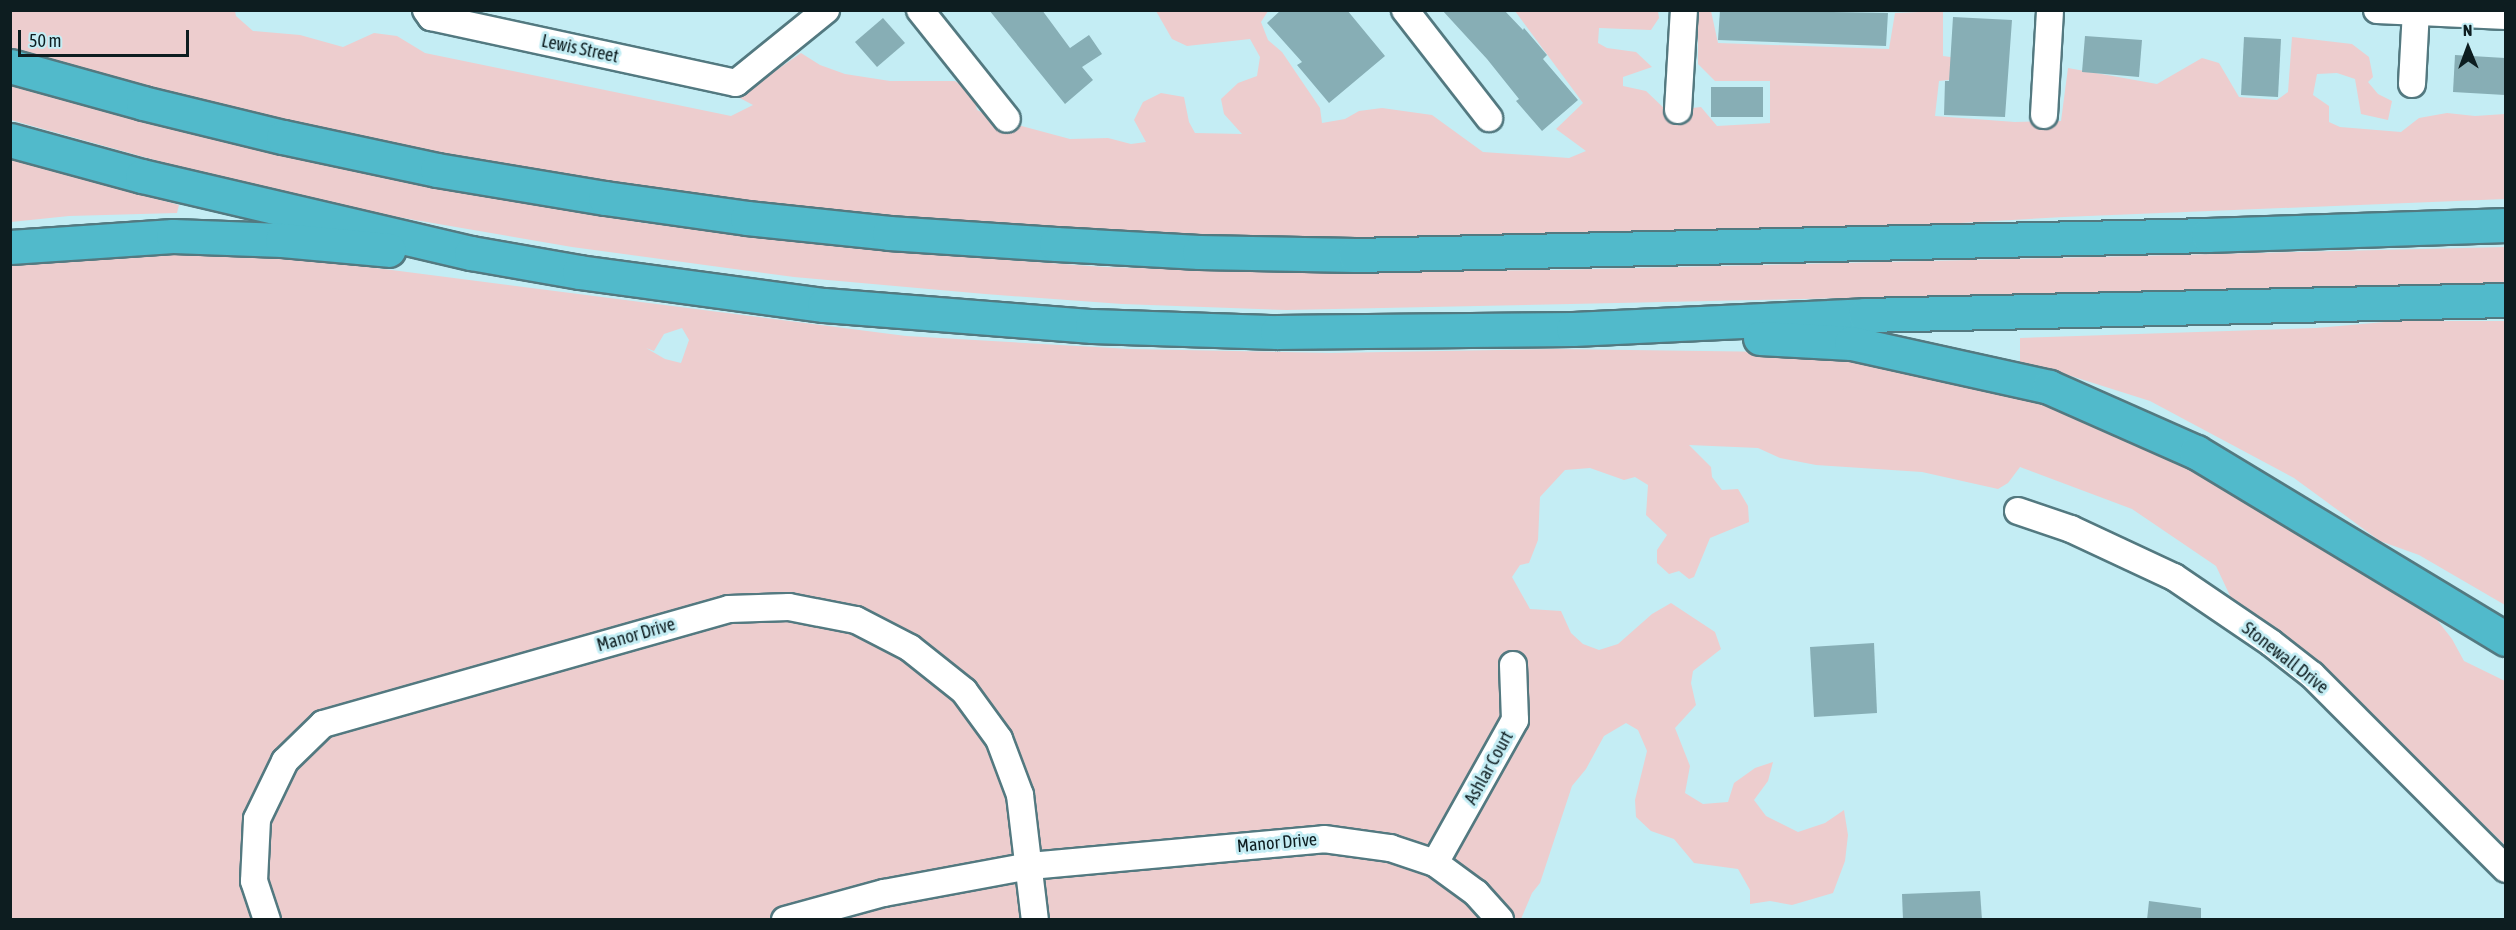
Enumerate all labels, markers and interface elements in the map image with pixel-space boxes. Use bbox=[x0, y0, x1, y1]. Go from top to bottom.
scale bar bbox=[21, 18, 192, 56]
north arrow bbox=[2438, 18, 2498, 78]
text: N bbox=[2463, 21, 2473, 39]
text: 50 m bbox=[29, 30, 61, 51]
street label: Lewis Street bbox=[540, 30, 620, 68]
street label: Manor Drive bbox=[594, 614, 678, 656]
street label: Stonewall Drive bbox=[2238, 618, 2332, 698]
street label: Ashlar Court bbox=[1460, 728, 1518, 808]
street label: Manor Drive bbox=[1236, 829, 1318, 857]

